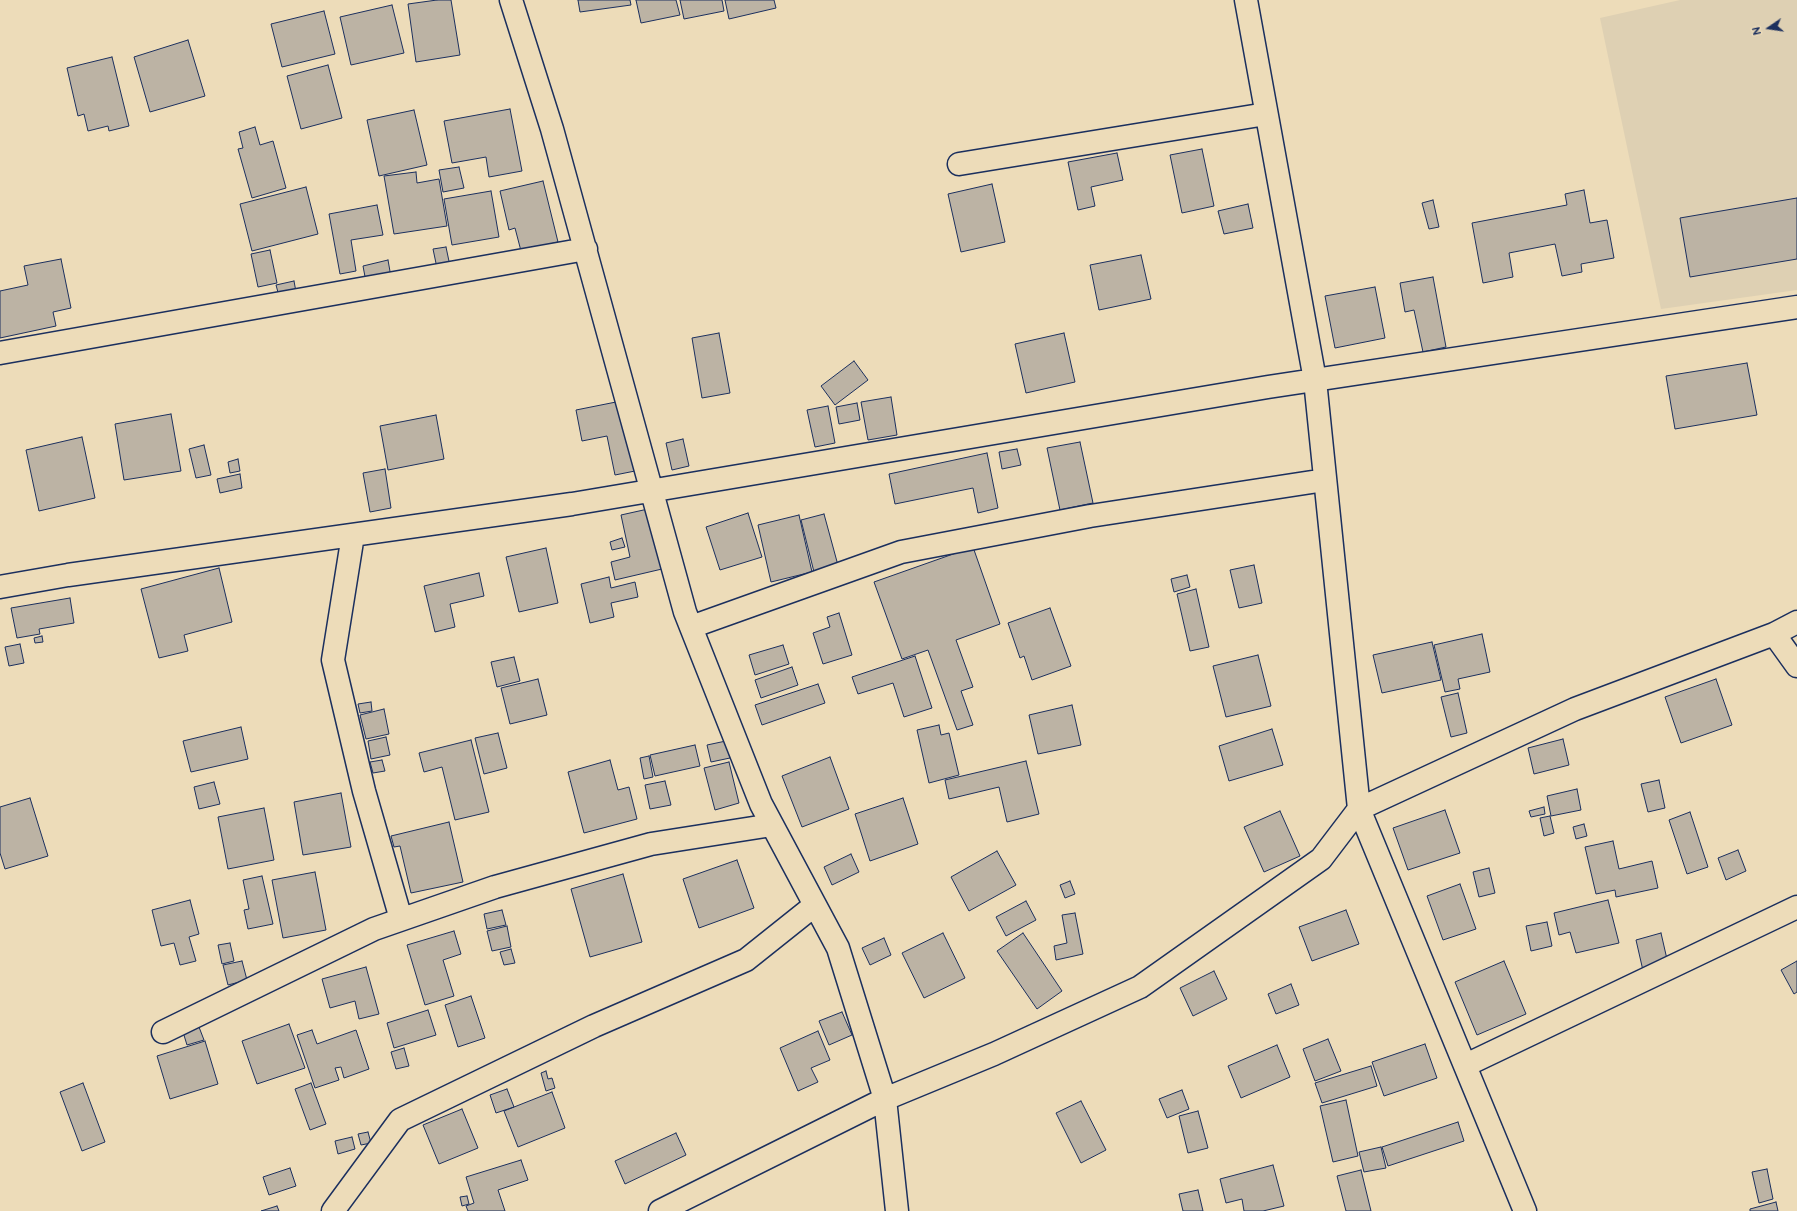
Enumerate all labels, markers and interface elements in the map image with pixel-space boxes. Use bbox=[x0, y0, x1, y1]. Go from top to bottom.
north arrow bbox=[1749, 8, 1789, 48]
text: N bbox=[1750, 25, 1764, 36]

